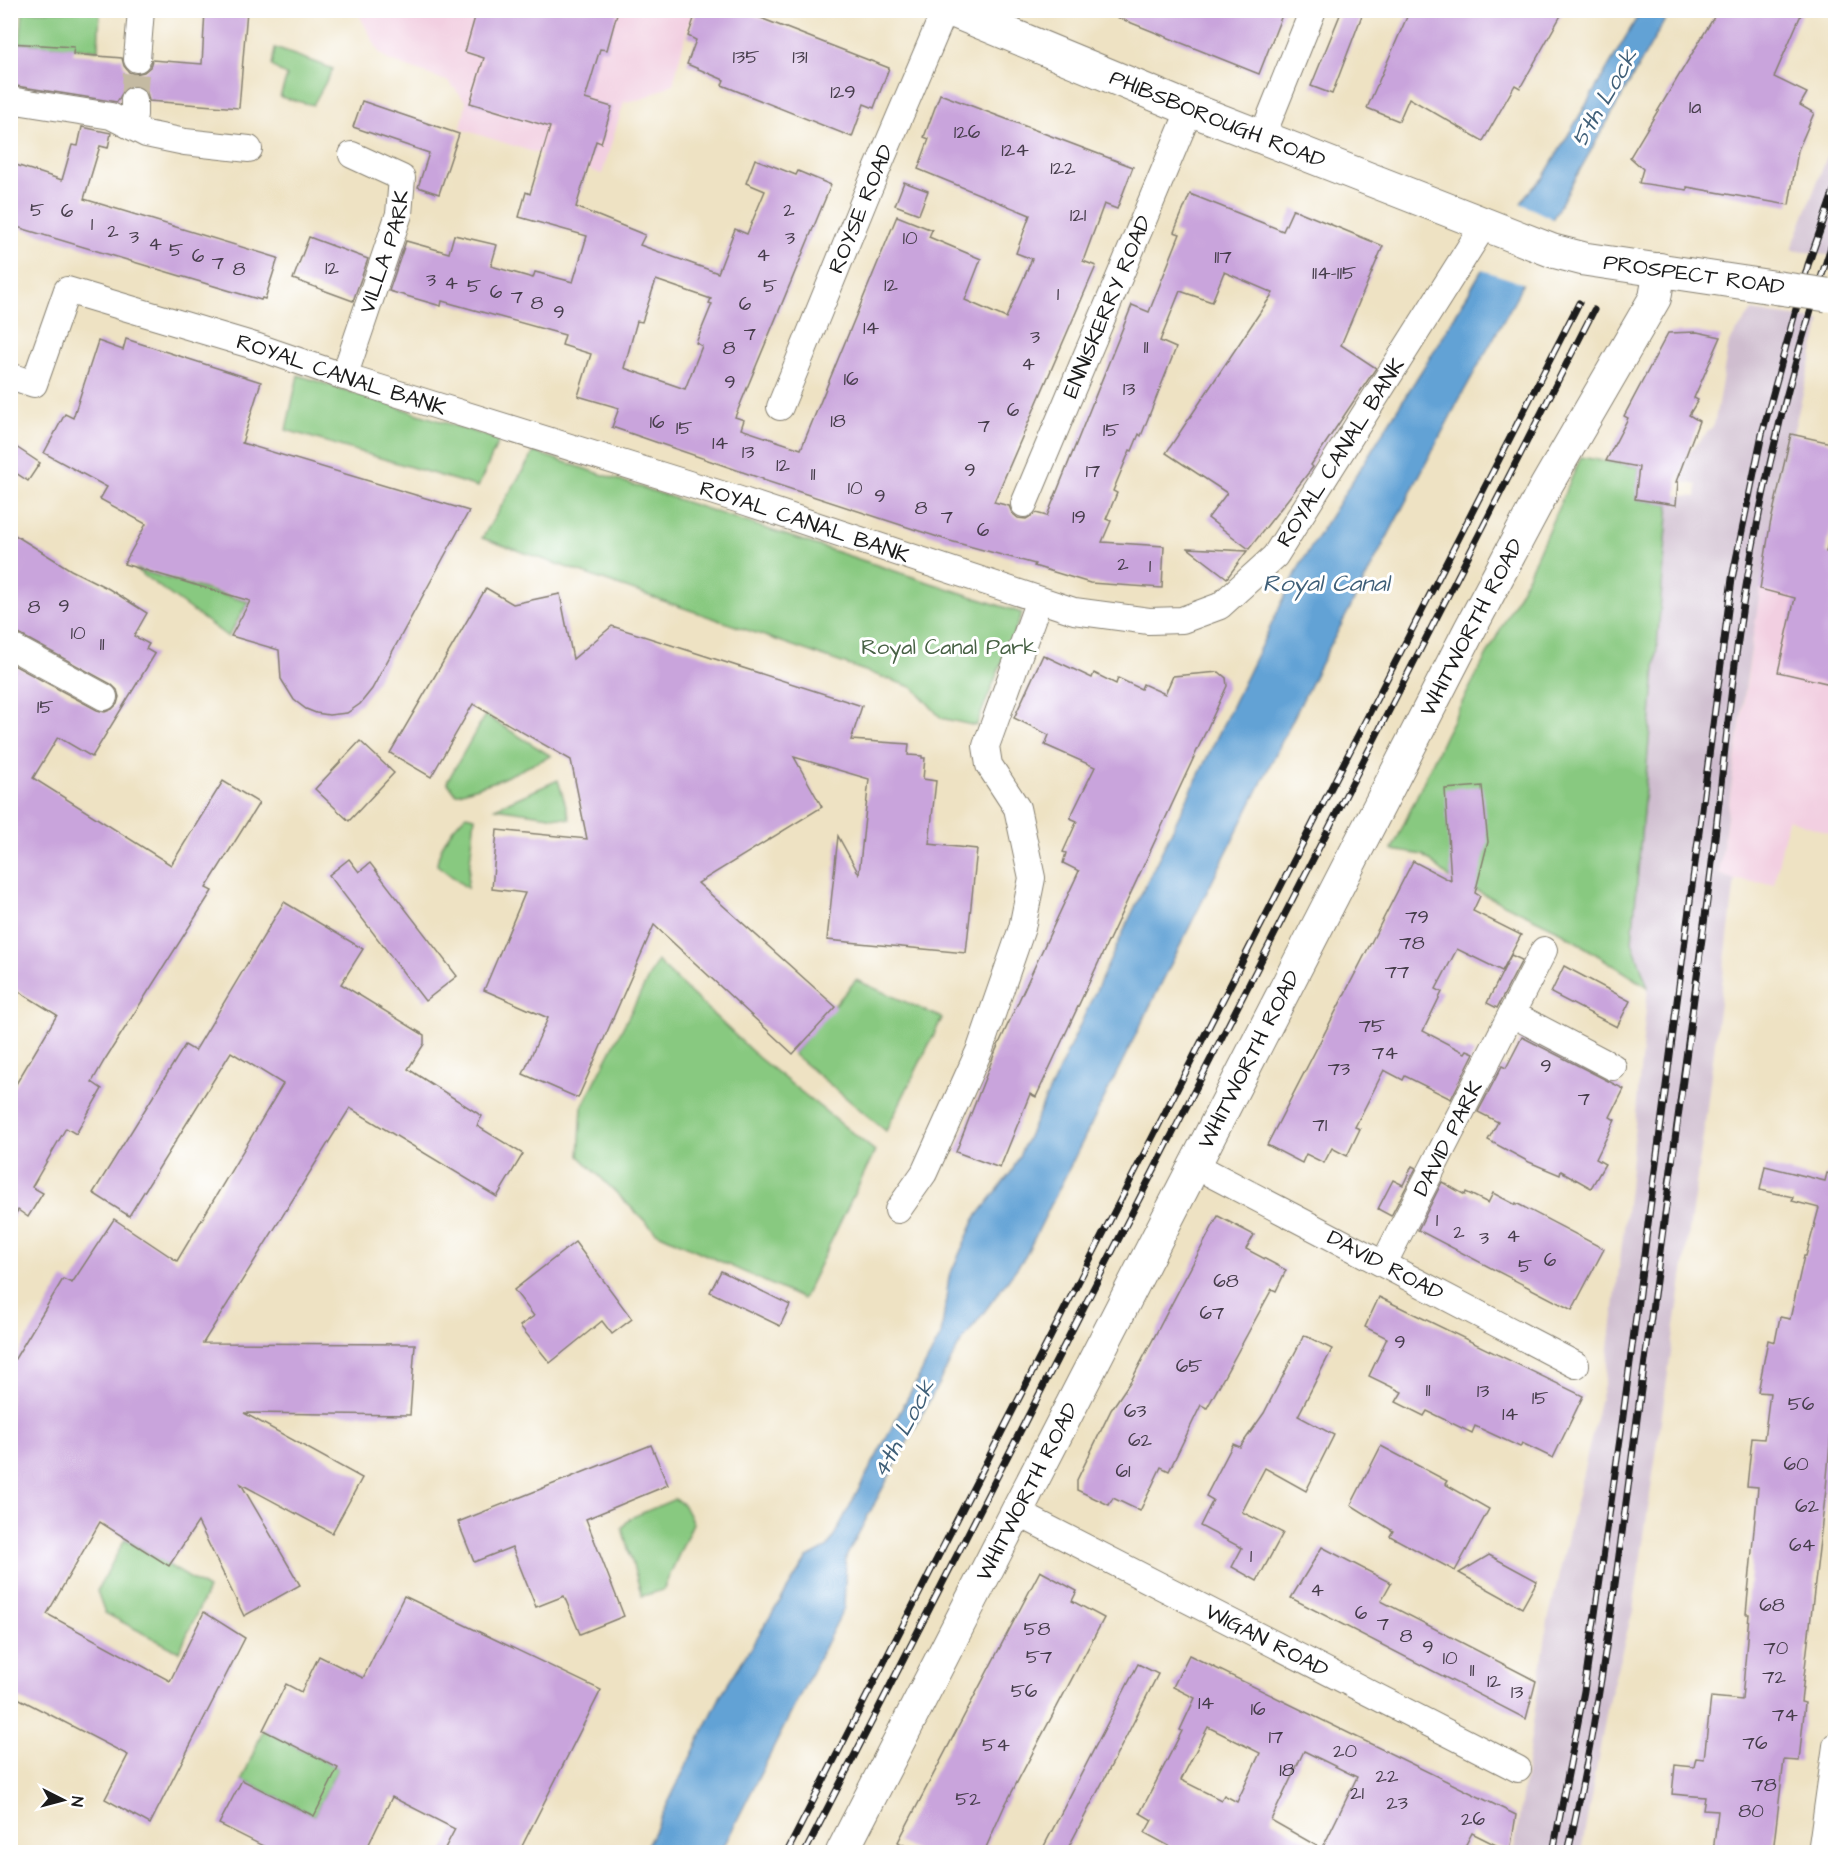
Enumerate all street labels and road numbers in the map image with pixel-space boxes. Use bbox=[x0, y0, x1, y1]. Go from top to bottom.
street label: PHIBSBOROUGH ROAD bbox=[1105, 62, 1330, 176]
street label: ROYSE ROAD bbox=[820, 140, 902, 278]
street label: VILLA PARK bbox=[351, 188, 416, 317]
street label: ENNISKERRY ROAD bbox=[1055, 211, 1159, 403]
street label: PROSPECT ROAD bbox=[1601, 247, 1787, 303]
street label: ROYAL CANAL BANK bbox=[233, 326, 451, 423]
street label: ROYAL CANAL BANK bbox=[1269, 351, 1412, 553]
street label: ROYAL CANAL BANK bbox=[696, 473, 914, 571]
street label: WHITWORTH ROAD bbox=[1412, 533, 1531, 722]
street label: WHITWORTH ROAD bbox=[1190, 965, 1308, 1154]
street label: DAVID PARK bbox=[1405, 1075, 1490, 1201]
street label: DAVID ROAD bbox=[1322, 1222, 1449, 1308]
street label: WHITWORTH ROAD bbox=[968, 1397, 1086, 1586]
street label: WIGAN ROAD bbox=[1200, 1596, 1334, 1685]

